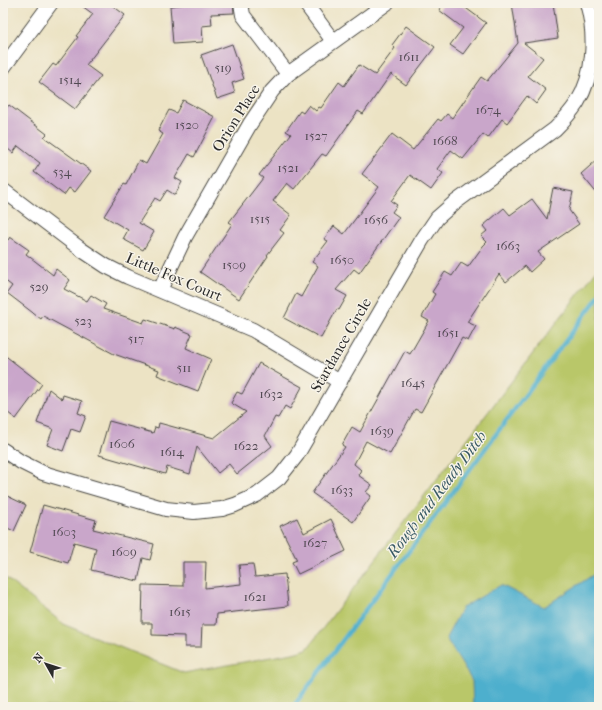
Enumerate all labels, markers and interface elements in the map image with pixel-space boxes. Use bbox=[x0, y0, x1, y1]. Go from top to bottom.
house number: 1611 bbox=[399, 49, 419, 64]
house number: 519 bbox=[214, 60, 232, 75]
house number: 1514 bbox=[59, 72, 82, 87]
street label: Orion Place bbox=[208, 80, 264, 155]
house number: 1674 bbox=[475, 102, 501, 117]
house number: 1520 bbox=[175, 117, 199, 132]
house number: 1527 bbox=[304, 128, 328, 143]
house number: 1668 bbox=[432, 133, 458, 148]
house number: 1521 bbox=[277, 160, 299, 175]
house number: 534 bbox=[53, 164, 72, 179]
house number: 1515 bbox=[250, 211, 271, 226]
house number: 1656 bbox=[364, 212, 389, 227]
house number: 1663 bbox=[496, 238, 520, 253]
street label: Little Fox Court bbox=[123, 249, 225, 306]
house number: 1650 bbox=[330, 252, 354, 267]
house number: 1509 bbox=[222, 257, 246, 272]
house number: 529 bbox=[29, 279, 49, 294]
street label: Stardance Circle bbox=[307, 294, 376, 395]
house number: 523 bbox=[74, 313, 92, 328]
house number: 1651 bbox=[437, 325, 459, 340]
house number: 517 bbox=[128, 331, 144, 346]
house number: 511 bbox=[177, 360, 191, 375]
house number: 1645 bbox=[401, 375, 426, 390]
house number: 1632 bbox=[259, 386, 283, 401]
house number: 1639 bbox=[370, 423, 394, 438]
water label: Rough and Ready Ditch bbox=[382, 427, 490, 562]
house number: 1606 bbox=[109, 436, 136, 451]
house number: 1622 bbox=[234, 438, 259, 453]
house number: 1614 bbox=[160, 444, 184, 459]
house number: 1633 bbox=[331, 482, 353, 497]
house number: 1603 bbox=[52, 524, 76, 539]
house number: 1627 bbox=[303, 535, 327, 550]
house number: 1609 bbox=[111, 544, 137, 559]
house number: 1621 bbox=[244, 589, 266, 604]
house number: 1615 bbox=[169, 604, 191, 619]
north arrow bbox=[26, 644, 66, 684]
text: N bbox=[31, 650, 47, 665]

